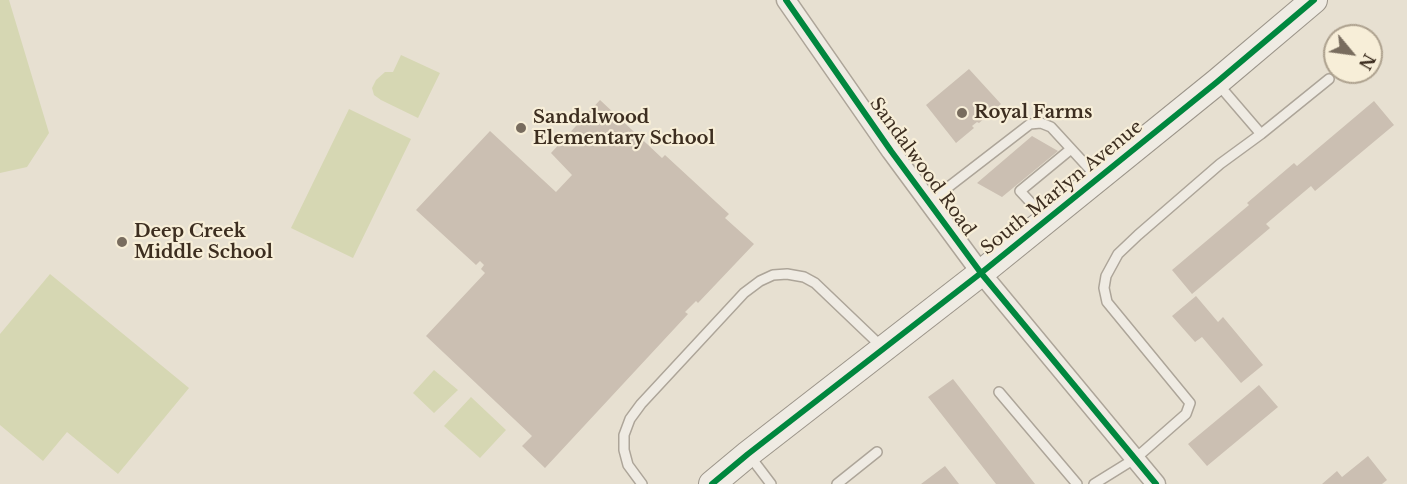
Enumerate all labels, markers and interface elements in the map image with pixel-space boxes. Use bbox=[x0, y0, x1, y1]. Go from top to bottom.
north arrow bbox=[1323, 24, 1383, 84]
text: N bbox=[1355, 50, 1379, 73]
street label: Sandalwood Road bbox=[865, 94, 979, 240]
place label: Royal Farms bbox=[974, 102, 1092, 124]
marker: Royal Farms bbox=[955, 106, 969, 120]
place label: Sandalwood Elementary School bbox=[533, 107, 715, 150]
street label: South Marlyn Avenue bbox=[977, 116, 1147, 260]
marker: Sandalwood Elementary School bbox=[514, 121, 528, 135]
place label: Deep Creek Middle School bbox=[134, 221, 273, 264]
marker: Deep Creek Middle School bbox=[115, 235, 129, 249]

